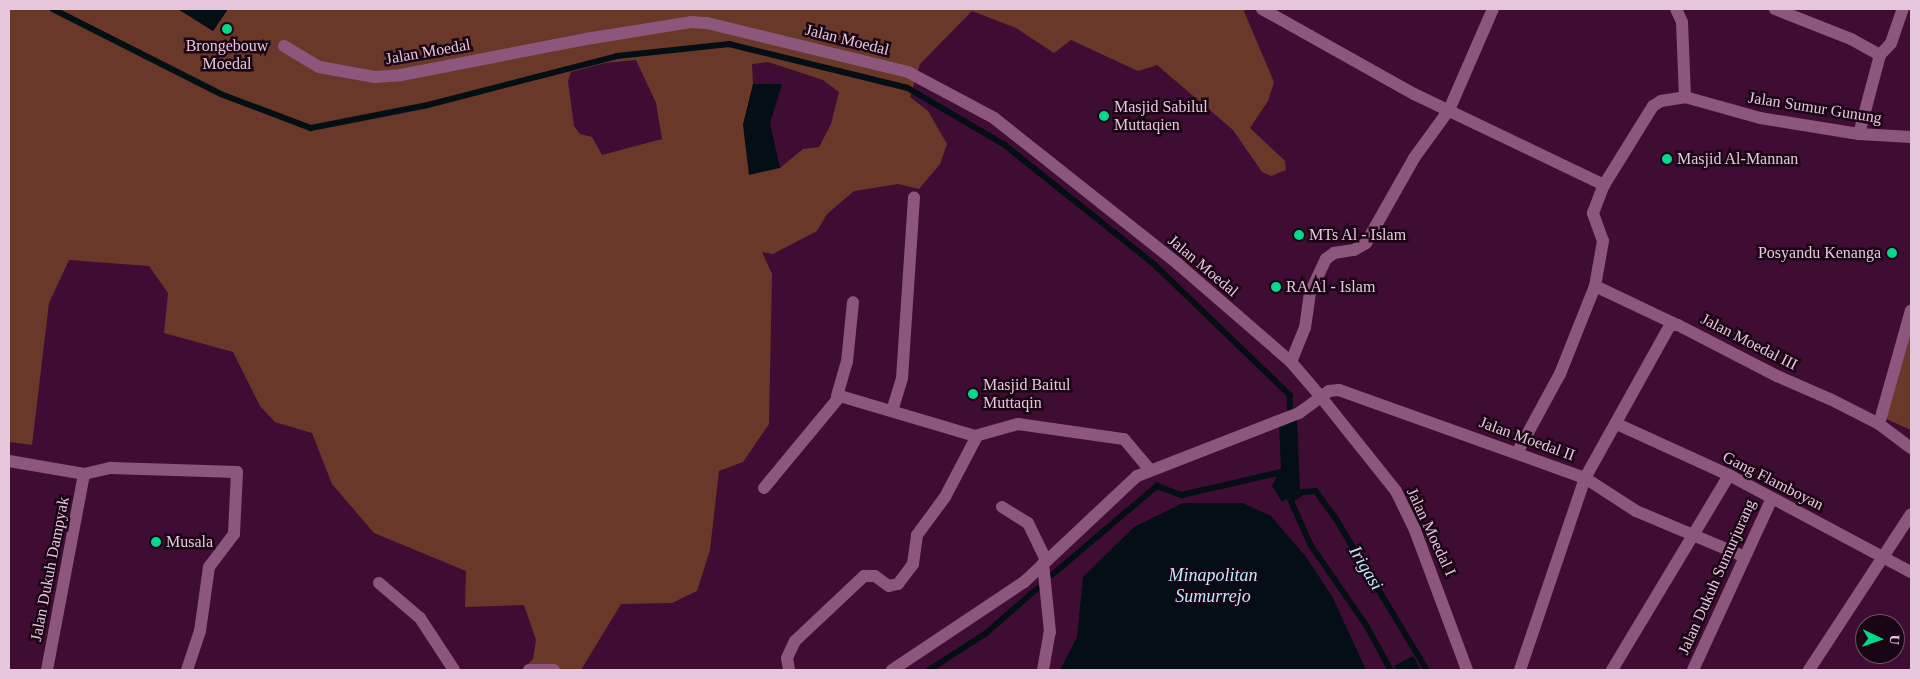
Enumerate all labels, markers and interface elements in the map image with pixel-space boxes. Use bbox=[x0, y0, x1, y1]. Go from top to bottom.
street label: Jalan Moedal bbox=[803, 20, 891, 60]
marker: Brongebouw Moedal bbox=[221, 23, 233, 35]
street label: Jalan Moedal bbox=[384, 35, 472, 69]
place label: Brongebouw Moedal bbox=[186, 36, 268, 74]
street label: Jalan Sumur Gunung bbox=[1747, 88, 1883, 128]
place label: Masjid Sabilul Muttaqien bbox=[1114, 97, 1208, 135]
marker: Masjid Sabilul Muttaqien bbox=[1098, 110, 1110, 122]
place label: Masjid Al-Mannan bbox=[1677, 149, 1799, 169]
marker: Masjid Al-Mannan bbox=[1661, 153, 1673, 165]
place label: MTs Al - Islam bbox=[1309, 225, 1407, 245]
marker: MTs Al - Islam bbox=[1293, 229, 1305, 241]
street label: Jalan Moedal bbox=[1164, 231, 1242, 301]
place label: Posyandu Kenanga bbox=[1758, 243, 1881, 263]
marker: Posyandu Kenanga bbox=[1885, 246, 1899, 260]
place label: RA Al - Islam bbox=[1286, 277, 1377, 297]
marker: RA Al - Islam bbox=[1270, 281, 1282, 293]
street label: Jalan Moedal III bbox=[1698, 309, 1800, 375]
place label: Masjid Baitul Muttaqin bbox=[983, 375, 1071, 413]
marker: Masjid Baitul Muttaqin bbox=[967, 388, 979, 400]
street label: Jalan Moedal II bbox=[1477, 413, 1577, 465]
street label: Gang Flamboyan bbox=[1719, 447, 1827, 515]
street label: Jalan Moedal I bbox=[1402, 485, 1460, 579]
street label: Jalan Dukuh Dampyak bbox=[27, 495, 73, 643]
street label: Jalan Dukuh Sumurjurang bbox=[1674, 496, 1760, 658]
place label: Musala bbox=[166, 532, 213, 552]
marker: Musala bbox=[150, 536, 162, 548]
water label: Irigasi bbox=[1344, 542, 1388, 594]
water label: Minapolitan Sumurrejo bbox=[1169, 565, 1257, 608]
north arrow bbox=[1855, 614, 1905, 664]
text: U bbox=[1887, 634, 1902, 645]

